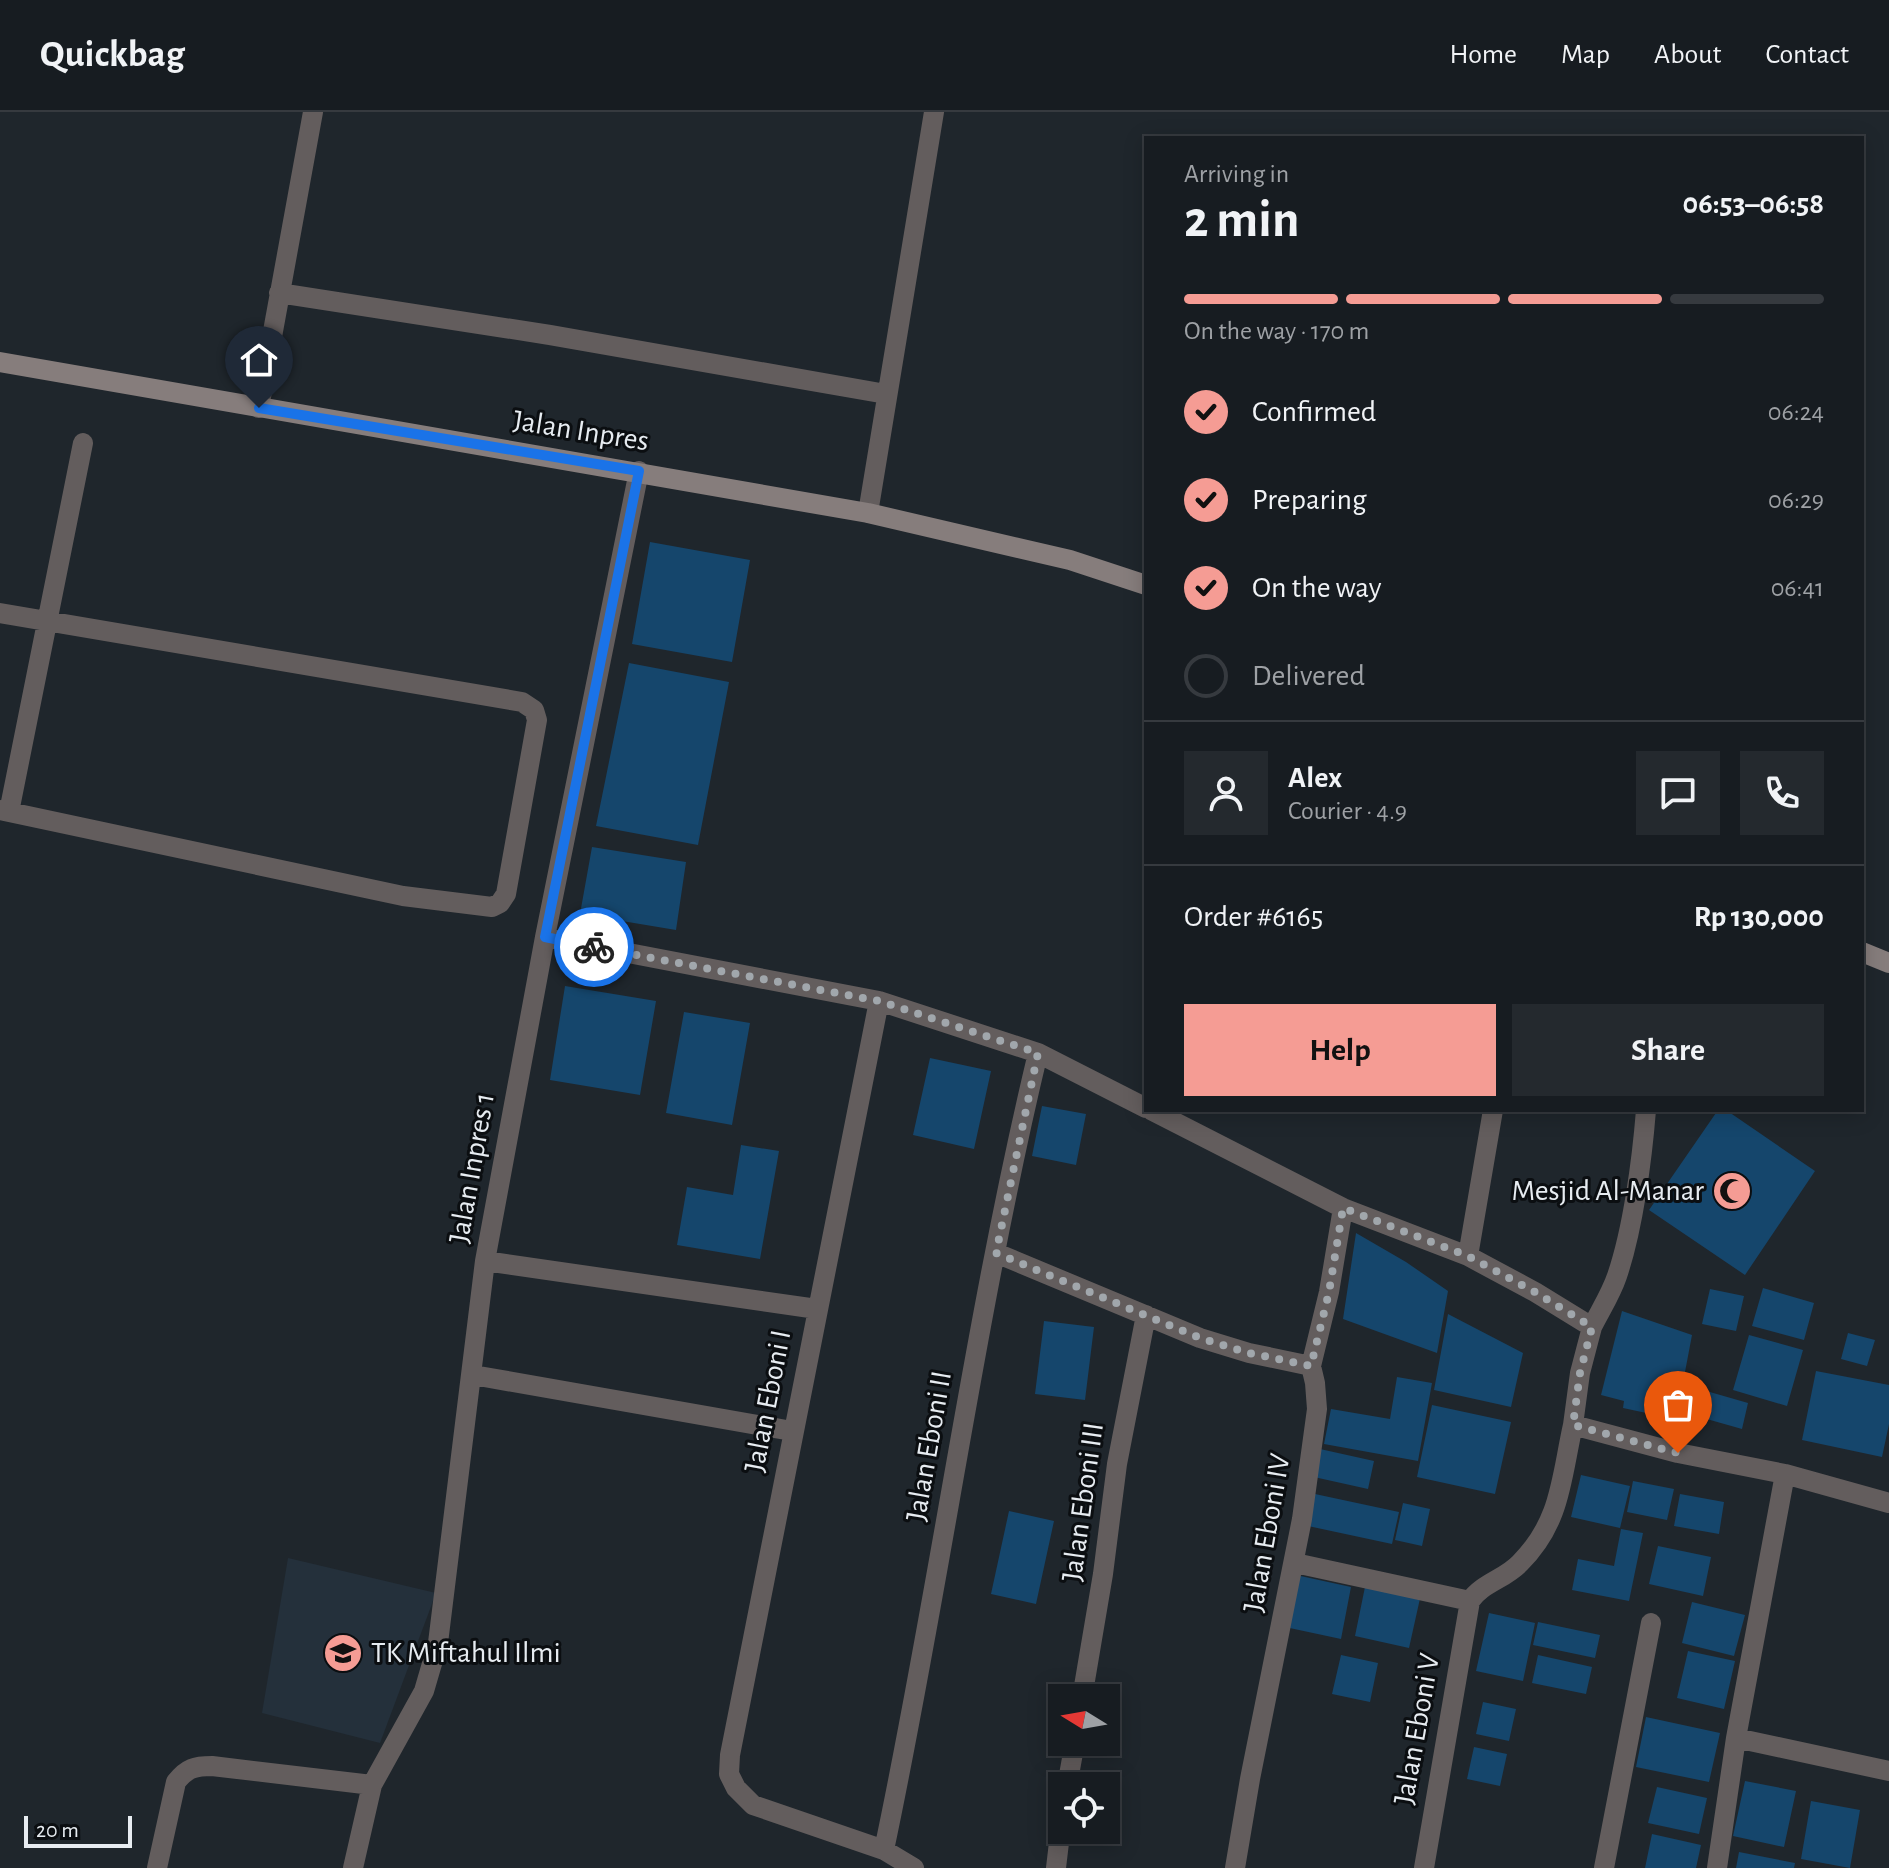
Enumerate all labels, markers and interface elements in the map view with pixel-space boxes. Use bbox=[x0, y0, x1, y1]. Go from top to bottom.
text: Quickbag bbox=[40, 36, 185, 74]
text: Home bbox=[1450, 41, 1517, 69]
text: Map bbox=[1561, 41, 1610, 69]
text: About bbox=[1654, 41, 1722, 69]
text: Contact bbox=[1766, 41, 1849, 69]
text: Arriving in bbox=[1184, 161, 1289, 187]
text: 06:53–06:58 bbox=[1683, 189, 1824, 219]
text: 2 min bbox=[1184, 194, 1299, 246]
text: On the way · 170 m bbox=[1184, 318, 1369, 344]
pin bbox=[225, 326, 293, 408]
icon: home bbox=[237, 338, 281, 382]
icon: check bbox=[1184, 390, 1228, 434]
text: Confirmed bbox=[1252, 397, 1376, 427]
text: 06:24 bbox=[1768, 399, 1824, 425]
street label: Jalan Inpres bbox=[511, 405, 651, 457]
icon: check bbox=[1184, 478, 1228, 522]
text: Preparing bbox=[1252, 485, 1367, 515]
text: 06:29 bbox=[1768, 487, 1824, 513]
icon: check bbox=[1184, 566, 1228, 610]
text: On the way bbox=[1252, 573, 1381, 603]
text: 06:41 bbox=[1771, 575, 1824, 601]
text: Delivered bbox=[1252, 661, 1365, 691]
button: person bbox=[1184, 751, 1268, 835]
button: chat bbox=[1636, 751, 1720, 835]
button: phone bbox=[1740, 751, 1824, 835]
text: Alex bbox=[1288, 763, 1342, 793]
text: Courier · 4.9 bbox=[1288, 798, 1407, 824]
text: Order #6165 bbox=[1184, 902, 1323, 932]
text: Rp 130,000 bbox=[1694, 902, 1824, 932]
courier bbox=[554, 907, 634, 987]
icon: bike bbox=[572, 925, 616, 969]
button: Help bbox=[1184, 1004, 1496, 1096]
button: Share bbox=[1512, 1004, 1824, 1096]
street label: Jalan Inpres 1 bbox=[444, 1091, 500, 1245]
mosque icon: Mesjid Al-Manar bbox=[1711, 1170, 1753, 1212]
place label: Mesjid Al-Manar bbox=[1512, 1176, 1704, 1206]
street label: Jalan Eboni I bbox=[740, 1327, 796, 1475]
street label: Jalan Eboni II bbox=[901, 1369, 957, 1523]
pin bbox=[1644, 1371, 1712, 1453]
icon: bag bbox=[1656, 1383, 1700, 1427]
street label: Jalan Eboni III bbox=[1057, 1421, 1109, 1583]
street label: Jalan Eboni IV bbox=[1238, 1451, 1296, 1615]
school or university icon: TK Miftahul Ilmi bbox=[322, 1632, 364, 1674]
place label: TK Miftahul Ilmi bbox=[371, 1638, 561, 1668]
street label: Jalan Eboni V bbox=[1389, 1651, 1445, 1807]
north arrow bbox=[1048, 1684, 1120, 1756]
map controls bbox=[1048, 1684, 1120, 1844]
button: locate bbox=[1048, 1772, 1120, 1844]
scale bar bbox=[24, 1812, 132, 1848]
text: 20 m bbox=[36, 1819, 79, 1841]

